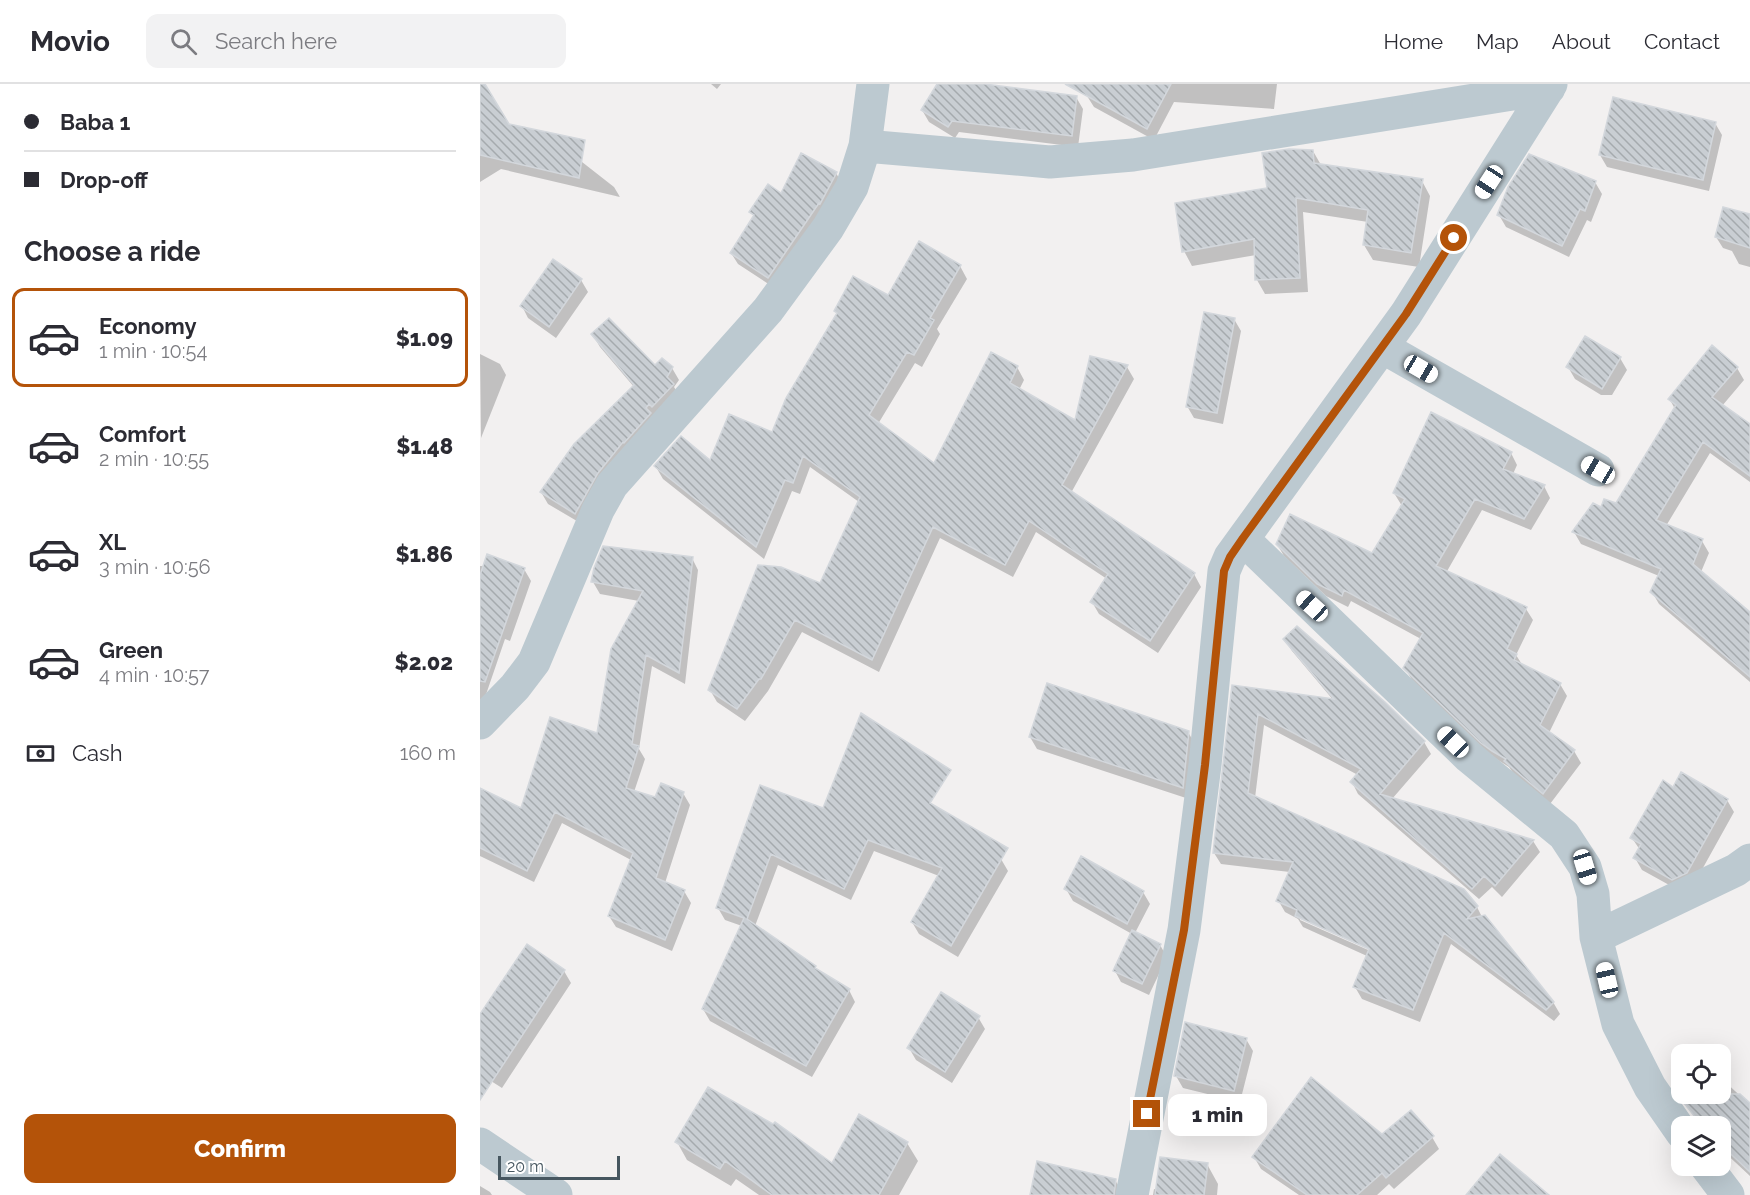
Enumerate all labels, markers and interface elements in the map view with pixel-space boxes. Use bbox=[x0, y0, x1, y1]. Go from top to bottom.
search box bbox=[146, 14, 566, 68]
text: Movio bbox=[30, 25, 110, 58]
icon: search bbox=[167, 25, 200, 58]
text: Search here bbox=[215, 28, 337, 54]
text: Home bbox=[1384, 29, 1443, 54]
text: Map bbox=[1476, 29, 1519, 54]
text: About bbox=[1552, 29, 1611, 54]
text: Contact bbox=[1644, 29, 1720, 54]
text: Baba 1 bbox=[60, 109, 130, 135]
car bbox=[1472, 162, 1506, 202]
text: Drop-off bbox=[60, 167, 148, 193]
route start bbox=[1440, 224, 1467, 251]
text: Choose a ride bbox=[24, 236, 200, 267]
icon: car bbox=[27, 311, 81, 365]
text: Economy bbox=[99, 313, 197, 339]
text: $1.09 bbox=[396, 325, 453, 351]
text: 1 min · 10:54 bbox=[99, 339, 207, 363]
car bbox=[1401, 352, 1441, 386]
icon: car bbox=[27, 419, 81, 473]
text: Comfort bbox=[99, 421, 186, 447]
text: $1.48 bbox=[396, 433, 453, 459]
text: 2 min · 10:55 bbox=[99, 447, 209, 471]
car bbox=[1578, 453, 1618, 487]
icon: car bbox=[27, 527, 81, 581]
text: XL bbox=[99, 529, 126, 555]
text: $1.86 bbox=[396, 541, 453, 567]
text: 3 min · 10:56 bbox=[99, 555, 211, 579]
car bbox=[1293, 587, 1331, 625]
icon: car bbox=[27, 635, 81, 689]
text: Green bbox=[99, 637, 163, 663]
text: $2.02 bbox=[395, 649, 453, 675]
text: 4 min · 10:57 bbox=[99, 663, 210, 687]
car bbox=[1434, 723, 1472, 761]
icon: cash bbox=[24, 737, 57, 770]
text: Cash bbox=[72, 740, 123, 766]
text: 160 m bbox=[400, 741, 456, 765]
car bbox=[1571, 847, 1599, 887]
car bbox=[1594, 960, 1620, 1000]
map controls bbox=[1671, 1044, 1731, 1176]
button: locate bbox=[1671, 1044, 1731, 1104]
callout: 1 min bbox=[1168, 1093, 1267, 1135]
route end bbox=[1133, 1100, 1160, 1127]
text: 1 min bbox=[1192, 1103, 1243, 1127]
button: Confirm bbox=[24, 1114, 456, 1183]
button: layers bbox=[1671, 1116, 1731, 1176]
scale bar bbox=[498, 1153, 620, 1180]
text: 20 m bbox=[507, 1157, 544, 1176]

